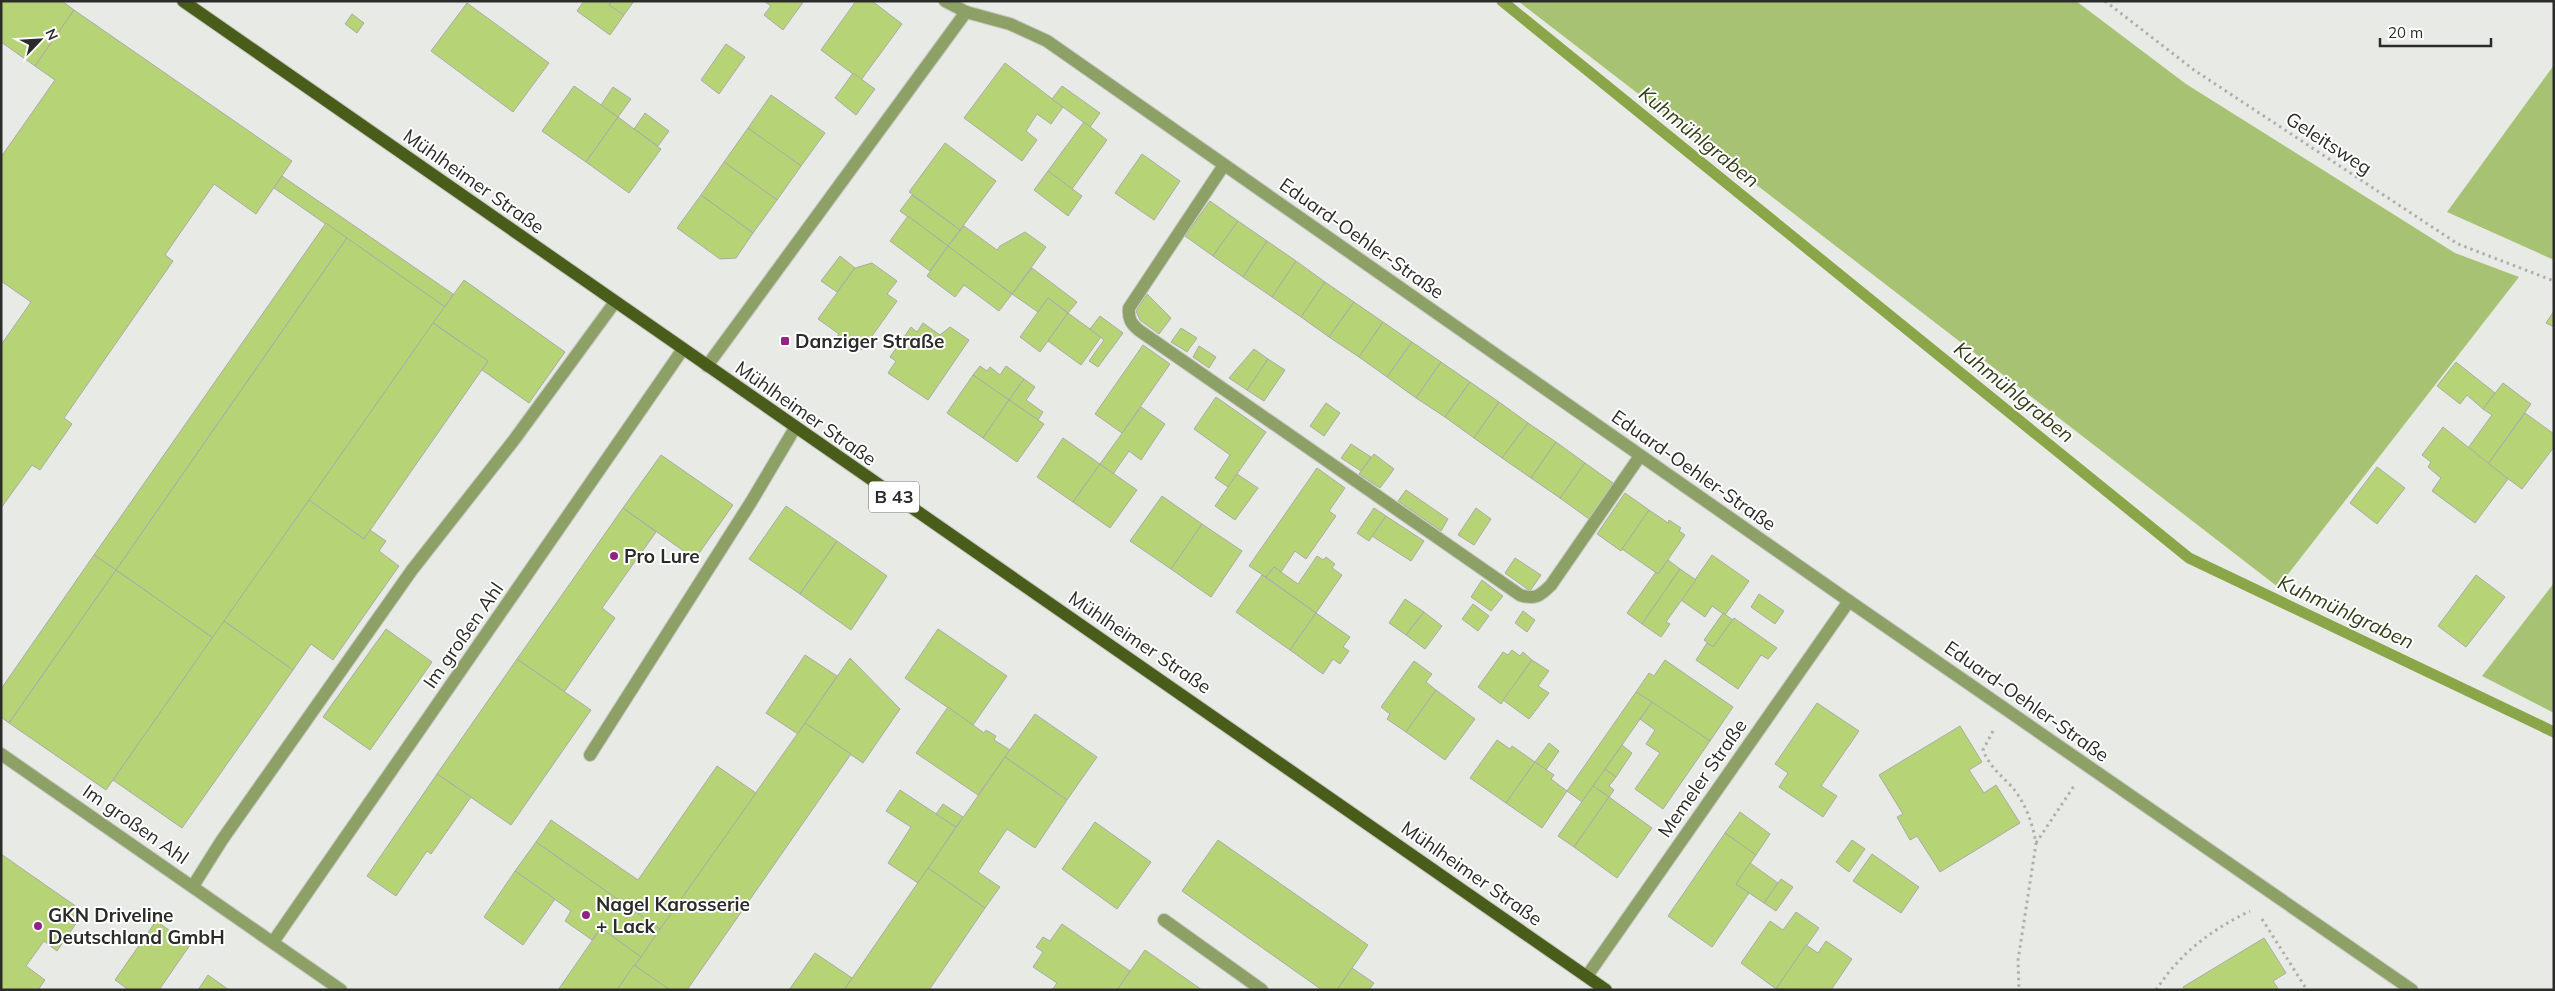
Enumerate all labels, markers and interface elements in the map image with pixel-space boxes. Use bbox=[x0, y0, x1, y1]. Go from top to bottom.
north arrow bbox=[15, 15, 65, 65]
scale bar bbox=[2380, 15, 2491, 47]
text: 20 m bbox=[2388, 23, 2423, 42]
text: N bbox=[41, 26, 62, 43]
water label: Kuhmühlgraben bbox=[1634, 81, 1764, 193]
street label: Geleitsweg bbox=[2282, 106, 2376, 180]
street label: Mühlheimer Straße bbox=[399, 123, 549, 239]
street label: Eduard-Oehler-Straße bbox=[1275, 172, 1449, 304]
place label: Danziger Straße bbox=[795, 329, 944, 353]
marker: Danziger Straße bbox=[779, 335, 791, 347]
water label: Kuhmühlgraben bbox=[1949, 336, 2079, 448]
street label: Mühlheimer Straße bbox=[731, 355, 881, 471]
street label: Eduard-Oehler-Straße bbox=[1607, 404, 1781, 536]
road number: B 43 bbox=[869, 482, 919, 512]
place label: Pro Lure bbox=[624, 544, 700, 568]
marker: Pro Lure bbox=[608, 550, 620, 562]
water label: Kuhmühlgraben bbox=[2274, 569, 2418, 654]
street label: Im großen Ahl bbox=[418, 577, 508, 693]
street label: Mühlheimer Straße bbox=[1064, 585, 1216, 699]
street label: Eduard-Oehler-Straße bbox=[1940, 635, 2114, 767]
street label: Memeler Straße bbox=[1652, 714, 1752, 842]
street label: Im großen Ahl bbox=[78, 779, 194, 869]
street label: Mühlheimer Straße bbox=[1397, 815, 1547, 931]
place label: Nagel Karosserie + Lack bbox=[596, 892, 750, 938]
place label: GKN Driveline Deutschland GmbH bbox=[48, 903, 225, 949]
marker: Nagel Karosserie + Lack bbox=[580, 909, 592, 921]
marker: GKN Driveline Deutschland GmbH bbox=[32, 920, 44, 932]

